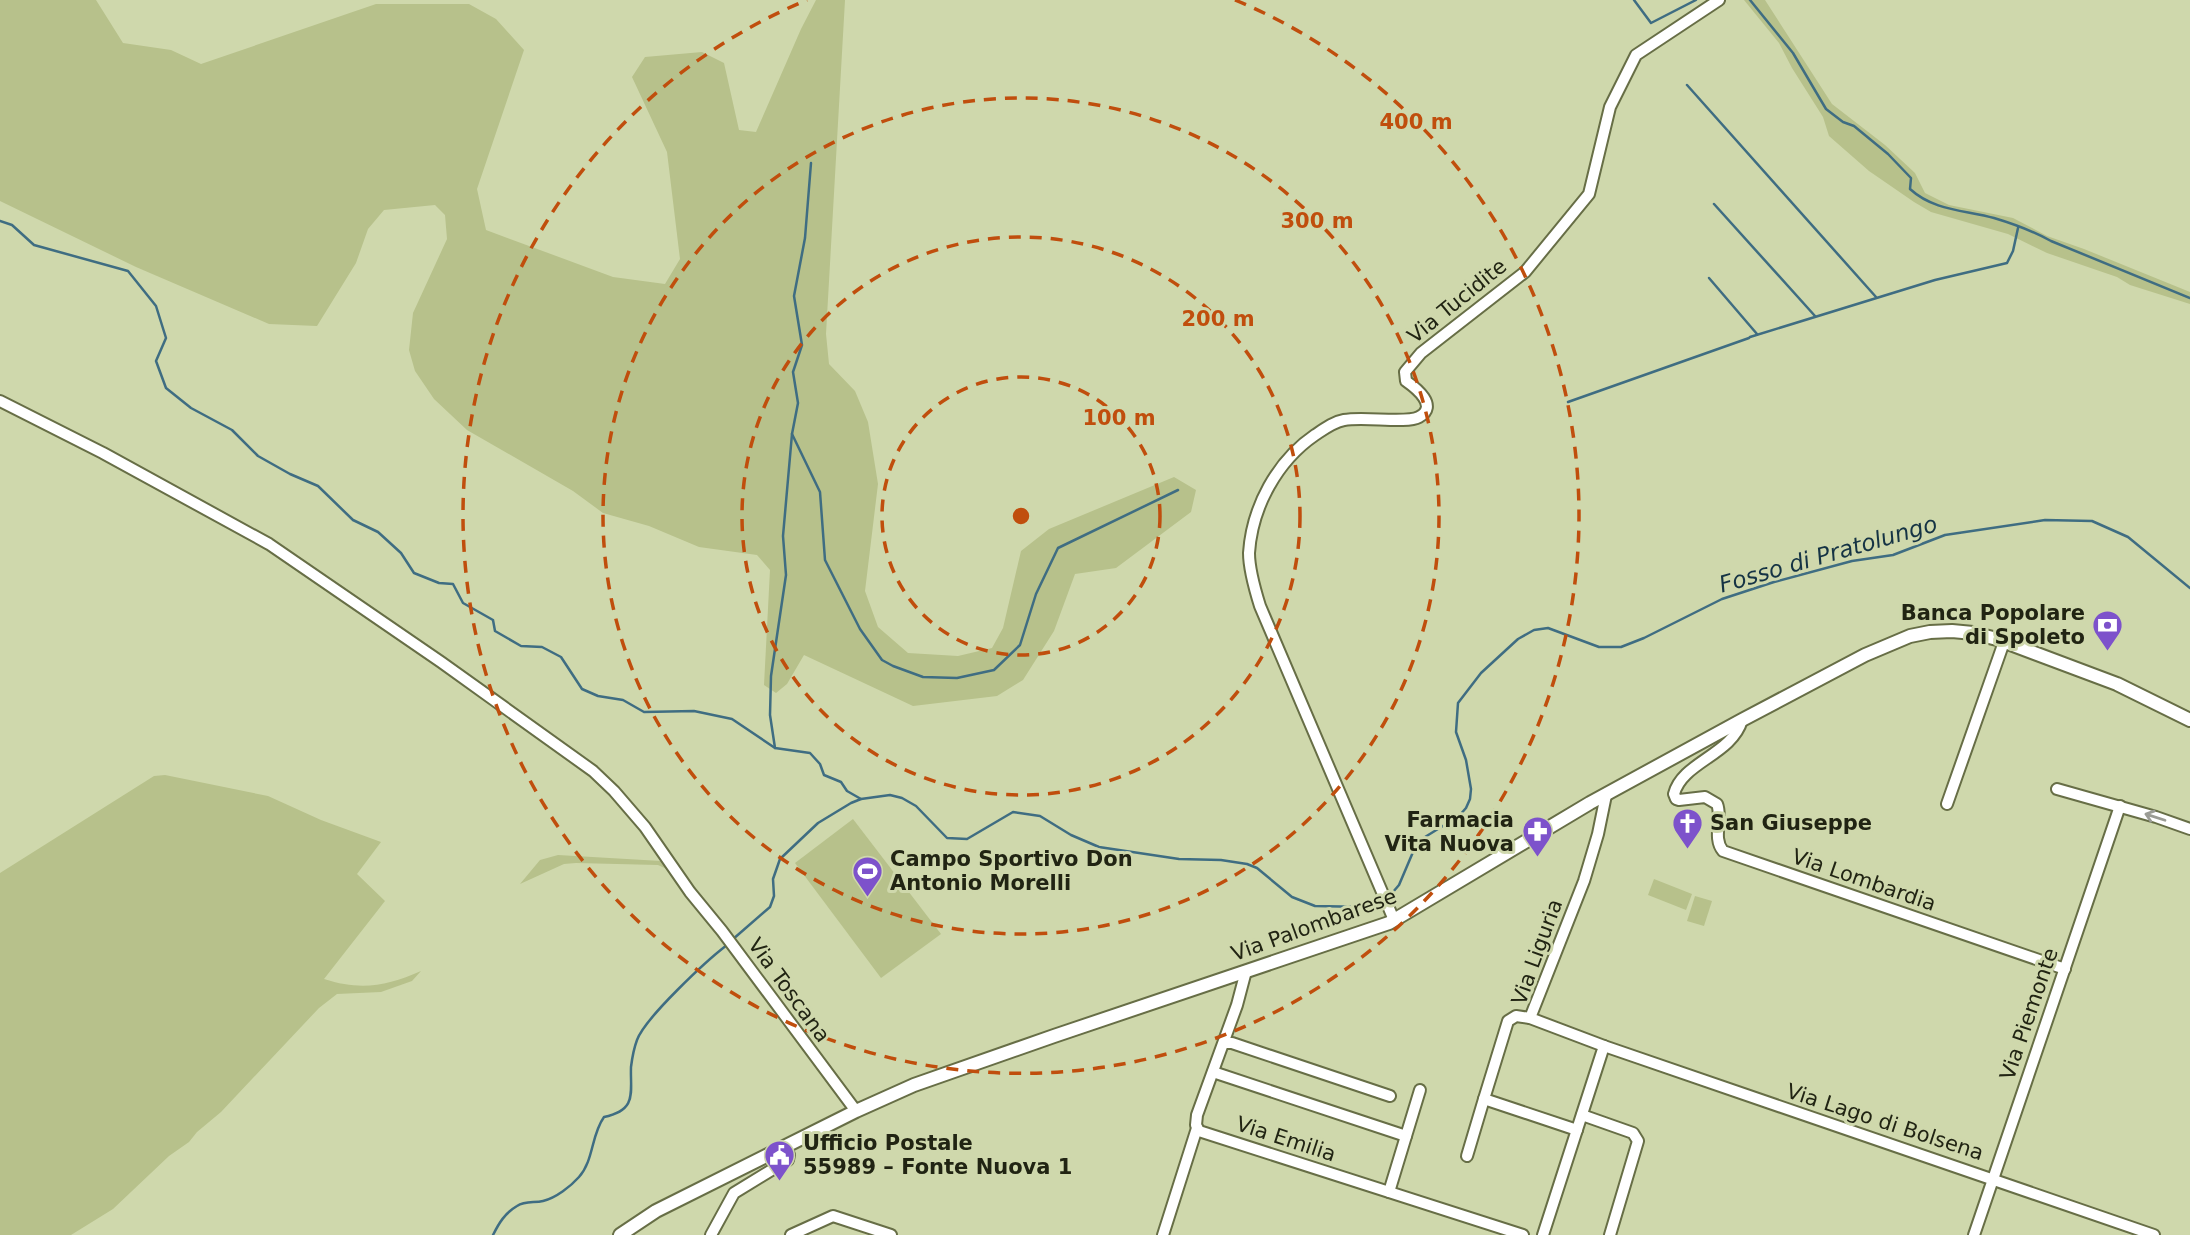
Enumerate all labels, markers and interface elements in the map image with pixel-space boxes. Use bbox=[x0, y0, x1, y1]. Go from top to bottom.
text: 400 m bbox=[1379, 110, 1453, 134]
text: 300 m bbox=[1280, 209, 1354, 233]
street label: Via Tucidite bbox=[1403, 254, 1511, 348]
text: 200 m bbox=[1181, 307, 1255, 331]
text: 100 m bbox=[1082, 406, 1156, 430]
centre of rings bbox=[1009, 504, 1033, 528]
water label: Fosso di Pratolungo bbox=[1716, 510, 1940, 598]
place label: Banca Popolare di Spoleto bbox=[1901, 601, 2085, 649]
bank icon: Banca Popolare di Spoleto bbox=[2091, 608, 2125, 652]
church icon: San Giuseppe bbox=[1670, 806, 1704, 850]
place label: Farmacia Vita Nuova bbox=[1385, 808, 1514, 856]
one-way arrow bbox=[2145, 809, 2167, 822]
place label: San Giuseppe bbox=[1710, 811, 1872, 835]
pharmacy icon: Farmacia Vita Nuova bbox=[1520, 815, 1554, 859]
street label: Via Lombardia bbox=[1789, 844, 1939, 916]
place label: Campo Sportivo Don Antonio Morelli bbox=[890, 847, 1133, 895]
sports icon: Campo Sportivo Don Antonio Morelli bbox=[850, 854, 884, 898]
street label: Via Palombarese bbox=[1228, 884, 1400, 966]
street label: Via Liguria bbox=[1507, 896, 1567, 1008]
street label: Via Toscana bbox=[743, 933, 835, 1047]
street label: Via Piemonte bbox=[1995, 945, 2063, 1083]
street label: Via Lago di Bolsena bbox=[1783, 1079, 1987, 1165]
street label: Via Emilia bbox=[1233, 1112, 1339, 1166]
place label: Ufficio Postale 55989 – Fonte Nuova 1 bbox=[803, 1131, 1072, 1179]
public building icon: Ufficio Postale 55989 – Fonte Nuova 1 bbox=[763, 1138, 797, 1182]

